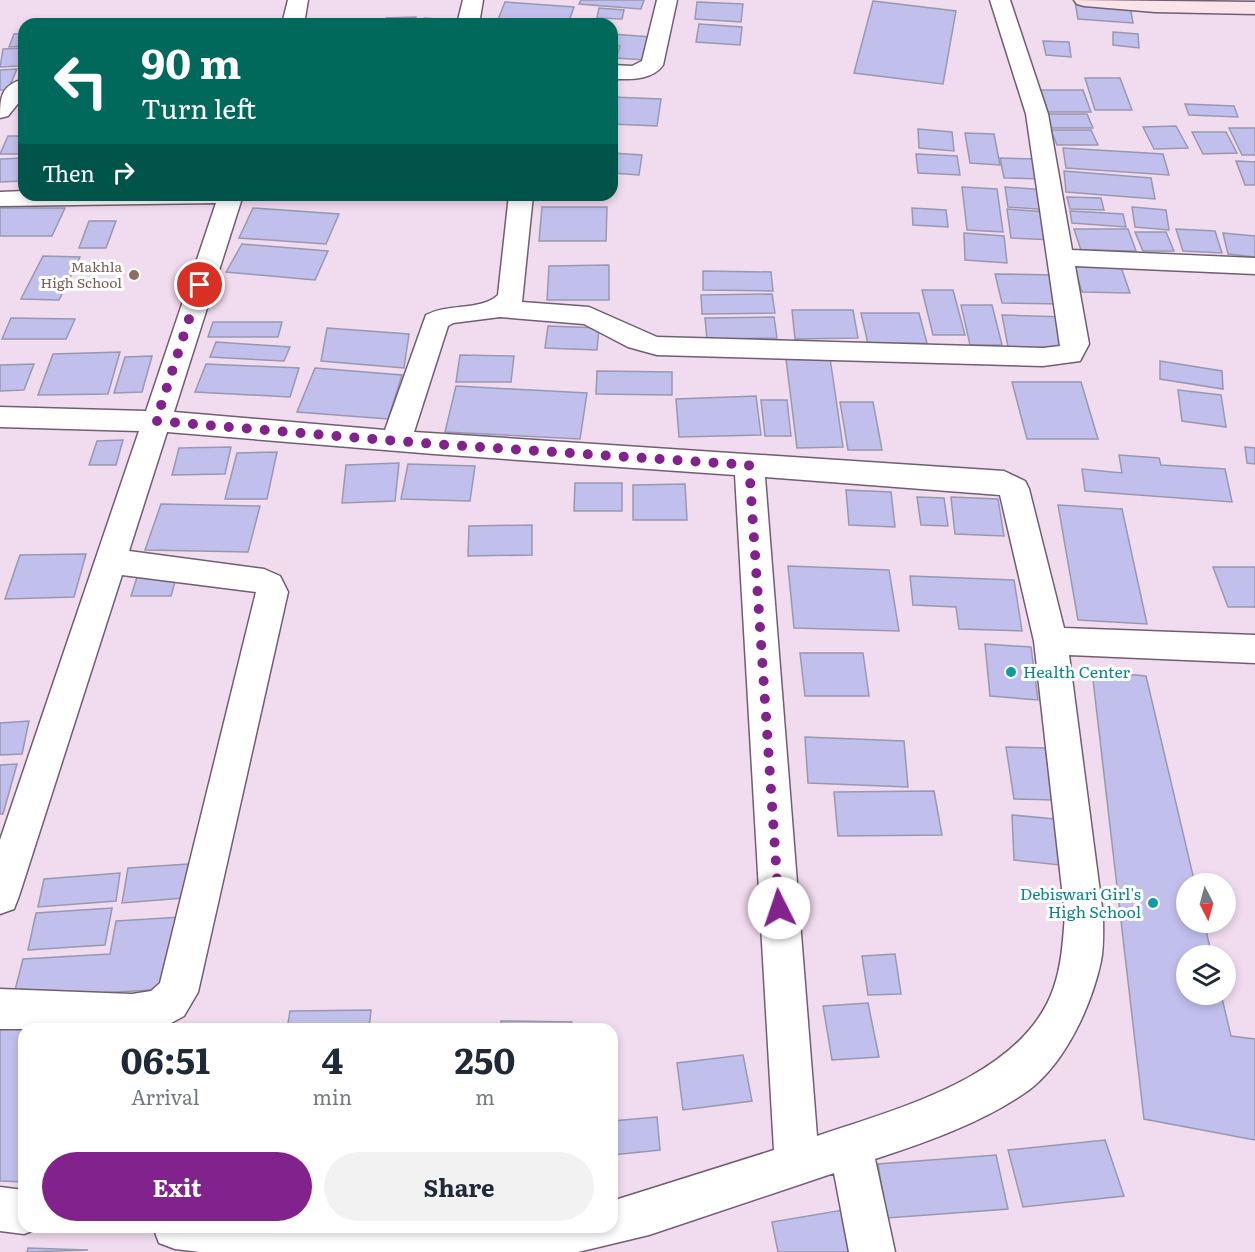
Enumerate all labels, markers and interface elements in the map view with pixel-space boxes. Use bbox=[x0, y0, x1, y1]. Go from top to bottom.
text: 90 m bbox=[141, 30, 241, 92]
icon: left bbox=[42, 42, 120, 120]
text: Turn left bbox=[141, 87, 256, 127]
text: Then bbox=[42, 156, 95, 189]
icon: right bbox=[107, 156, 140, 189]
place label: Makhla High School bbox=[41, 256, 122, 292]
pin bbox=[174, 259, 225, 310]
marker: Makhla High School bbox=[127, 268, 141, 282]
icon: arrive bbox=[183, 268, 216, 301]
place label: Health Center bbox=[1023, 659, 1131, 683]
marker: Health Center bbox=[1004, 665, 1018, 679]
north arrow bbox=[1176, 873, 1236, 933]
map controls bbox=[1176, 873, 1236, 1005]
position arrow bbox=[747, 876, 811, 940]
place label: Debiswari Girl's High School bbox=[1020, 881, 1141, 923]
marker: Debiswari Girl's High School bbox=[1146, 896, 1160, 910]
button: layers bbox=[1176, 945, 1236, 1005]
text: 06:51 bbox=[121, 1032, 210, 1085]
text: 4 bbox=[321, 1032, 343, 1085]
text: 250 bbox=[454, 1032, 515, 1085]
text: Arrival bbox=[131, 1081, 199, 1111]
text: min bbox=[313, 1081, 352, 1111]
text: m bbox=[475, 1081, 495, 1111]
button: Exit bbox=[42, 1152, 312, 1221]
button: Share bbox=[324, 1152, 594, 1221]

